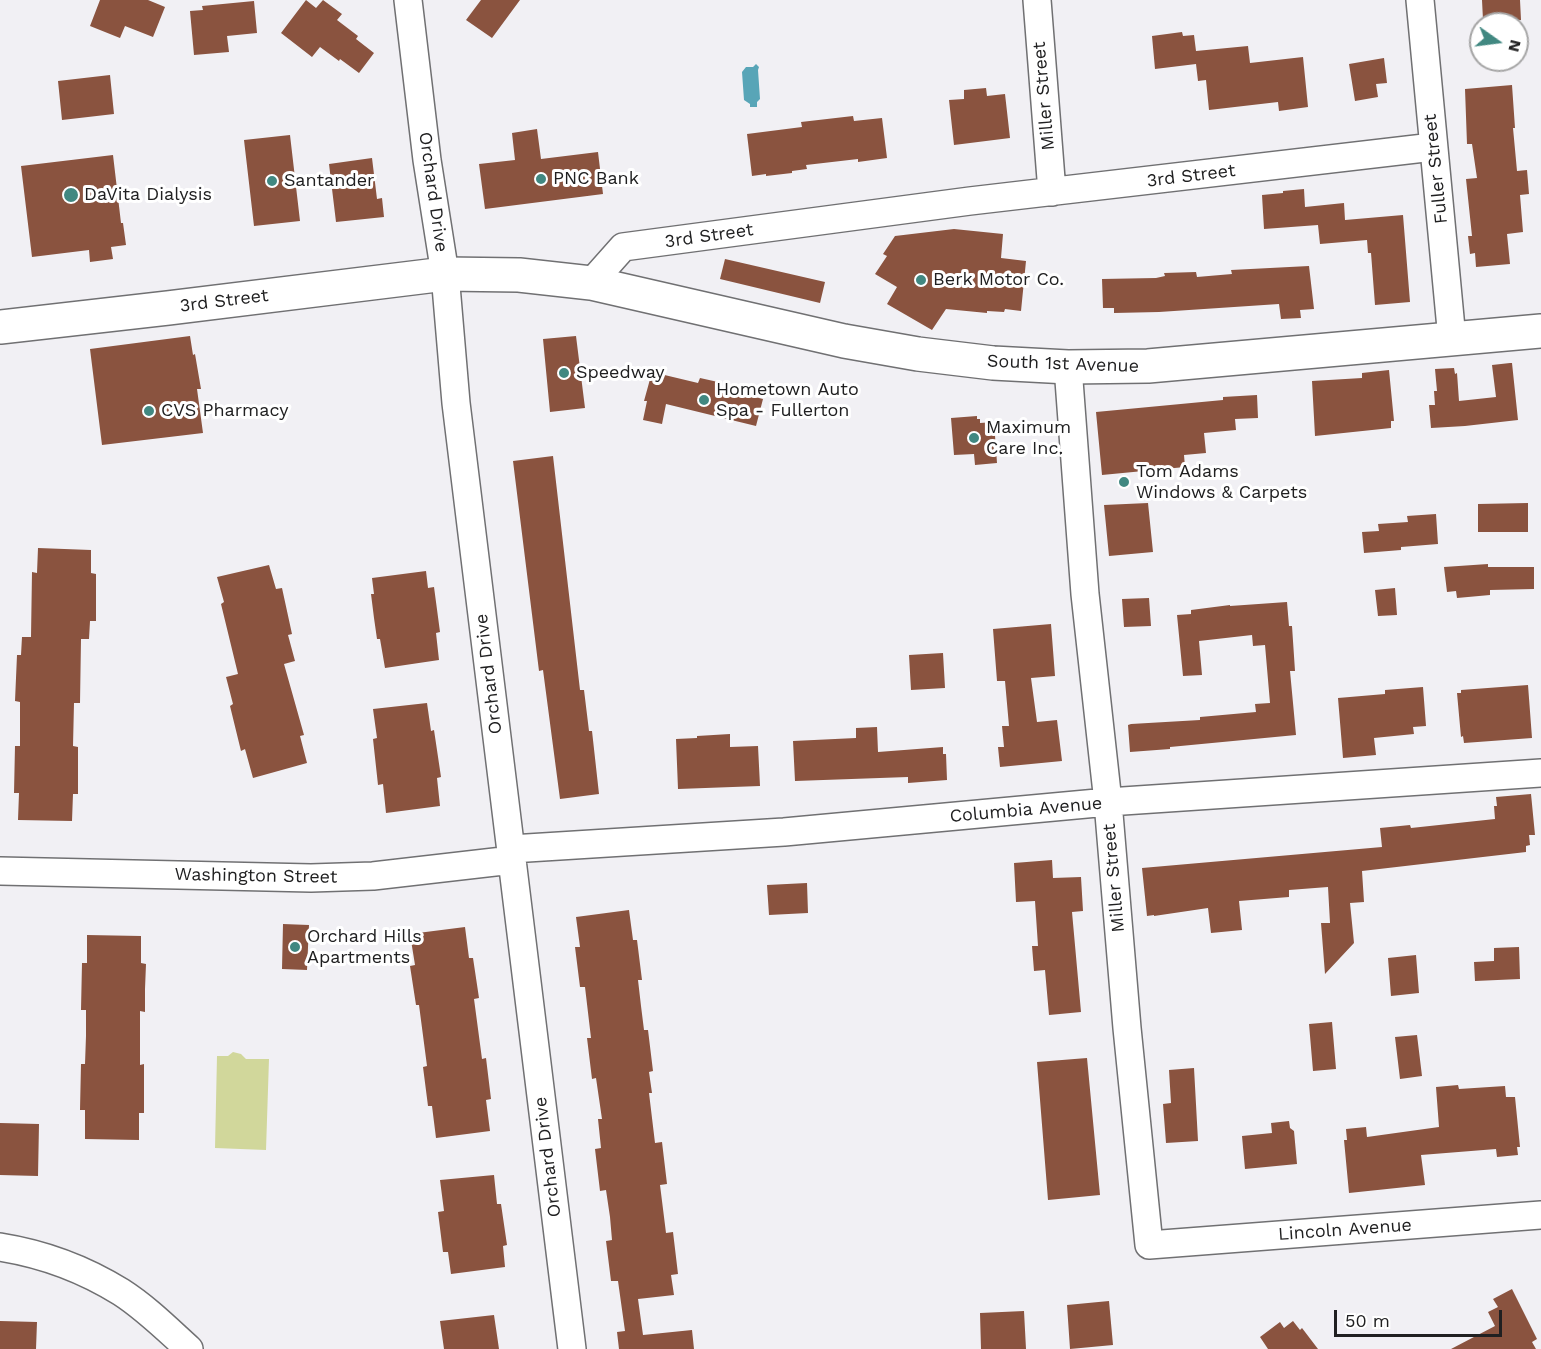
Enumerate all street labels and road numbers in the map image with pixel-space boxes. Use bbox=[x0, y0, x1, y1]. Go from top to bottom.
street label: Miller Street bbox=[1028, 41, 1060, 151]
street label: Fuller Street bbox=[1419, 113, 1453, 225]
street label: Orchard Drive bbox=[414, 131, 452, 253]
street label: 3rd Street bbox=[1145, 160, 1237, 192]
street label: 3rd Street bbox=[663, 219, 755, 253]
street label: 3rd Street bbox=[178, 285, 270, 317]
street label: South 1st Avenue bbox=[987, 351, 1139, 377]
street label: Orchard Drive bbox=[471, 613, 507, 735]
street label: Columbia Avenue bbox=[949, 793, 1103, 827]
street label: Miller Street bbox=[1098, 823, 1130, 933]
street label: Washington Street bbox=[174, 864, 338, 888]
street label: Orchard Drive bbox=[530, 1096, 566, 1218]
street label: Lincoln Avenue bbox=[1277, 1215, 1413, 1245]

